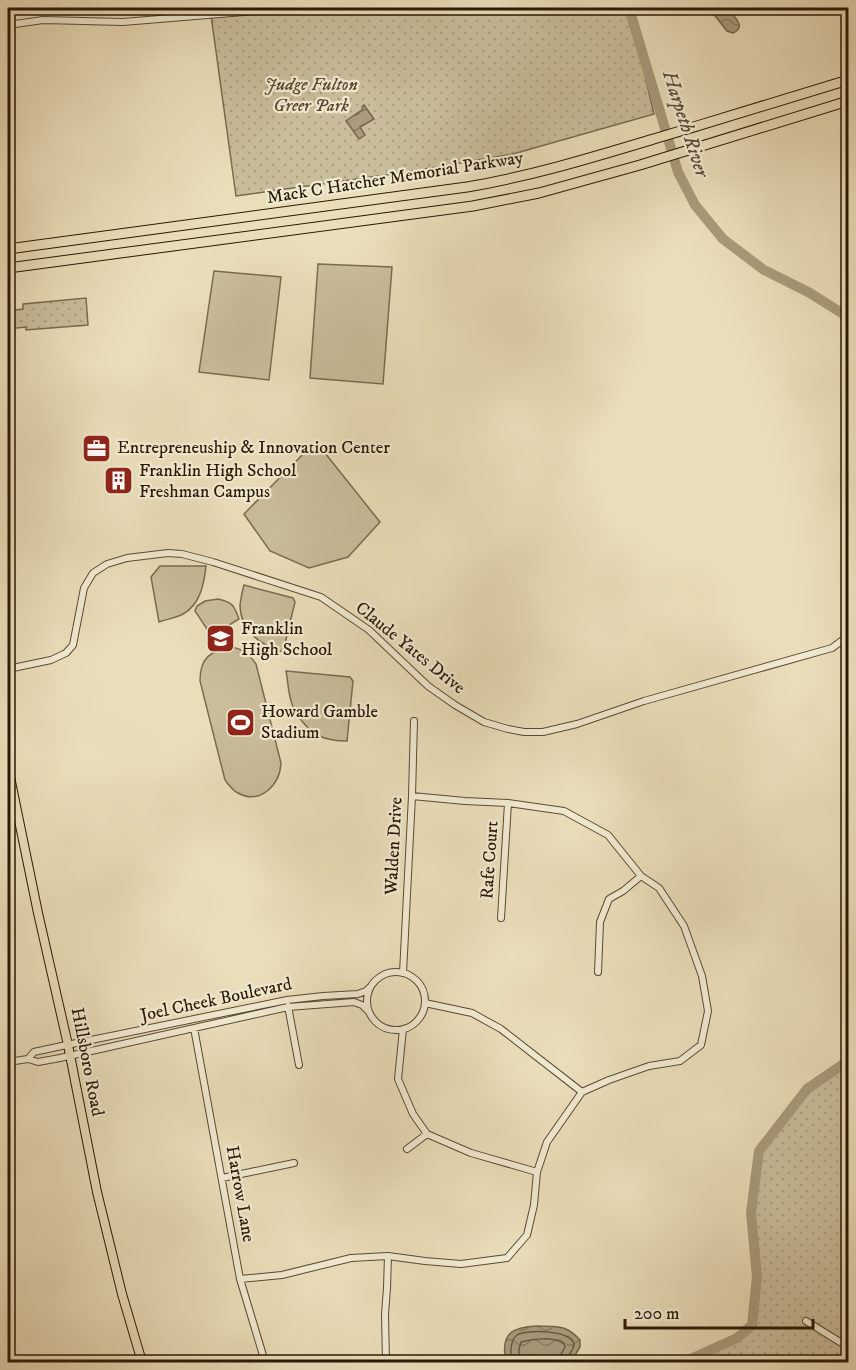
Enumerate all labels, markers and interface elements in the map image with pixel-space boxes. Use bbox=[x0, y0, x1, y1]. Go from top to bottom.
water label: Harpeth River bbox=[656, 67, 715, 182]
park label: Judge Fulton Greer Park bbox=[264, 74, 358, 117]
street label: Mack C Hatcher Memorial Parkway bbox=[265, 147, 525, 209]
office icon: Entrepreneuship & Innovation Center bbox=[80, 432, 112, 464]
place label: Entrepreneuship & Innovation Center bbox=[117, 437, 390, 459]
place label: Franklin High School Freshman Campus bbox=[139, 460, 297, 503]
building icon: Franklin High School Freshman Campus bbox=[102, 465, 134, 497]
street label: Claude Yates Drive bbox=[351, 597, 469, 699]
place label: Franklin High School bbox=[241, 618, 333, 661]
school or university icon: Franklin High School bbox=[204, 623, 236, 655]
place label: Howard Gamble Stadium bbox=[261, 701, 378, 744]
sports icon: Howard Gamble Stadium bbox=[224, 706, 256, 738]
street label: Walden Drive bbox=[380, 796, 408, 897]
street label: Rafe Court bbox=[476, 820, 504, 900]
street label: Joel Cheek Boulevard bbox=[136, 973, 294, 1027]
street label: Hillsboro Road bbox=[66, 1006, 108, 1118]
street label: Harrow Lane bbox=[221, 1144, 259, 1244]
scale bar bbox=[625, 1292, 812, 1330]
text: 200 m bbox=[634, 1303, 680, 1325]

